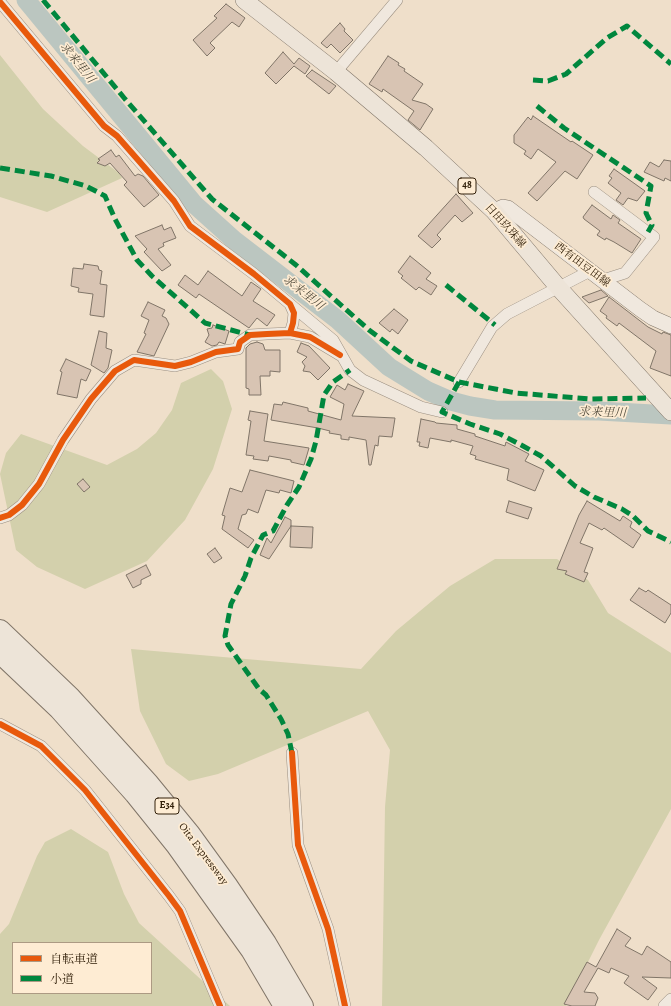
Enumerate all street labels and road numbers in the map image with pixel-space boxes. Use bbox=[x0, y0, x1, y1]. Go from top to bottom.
road number: 48 bbox=[458, 178, 476, 194]
street label: 日田玖珠線 bbox=[482, 201, 528, 251]
street label: 西有田豆田線 bbox=[552, 240, 612, 290]
road number: E34 bbox=[155, 798, 179, 814]
street label: Oita Expressway bbox=[175, 820, 231, 888]

